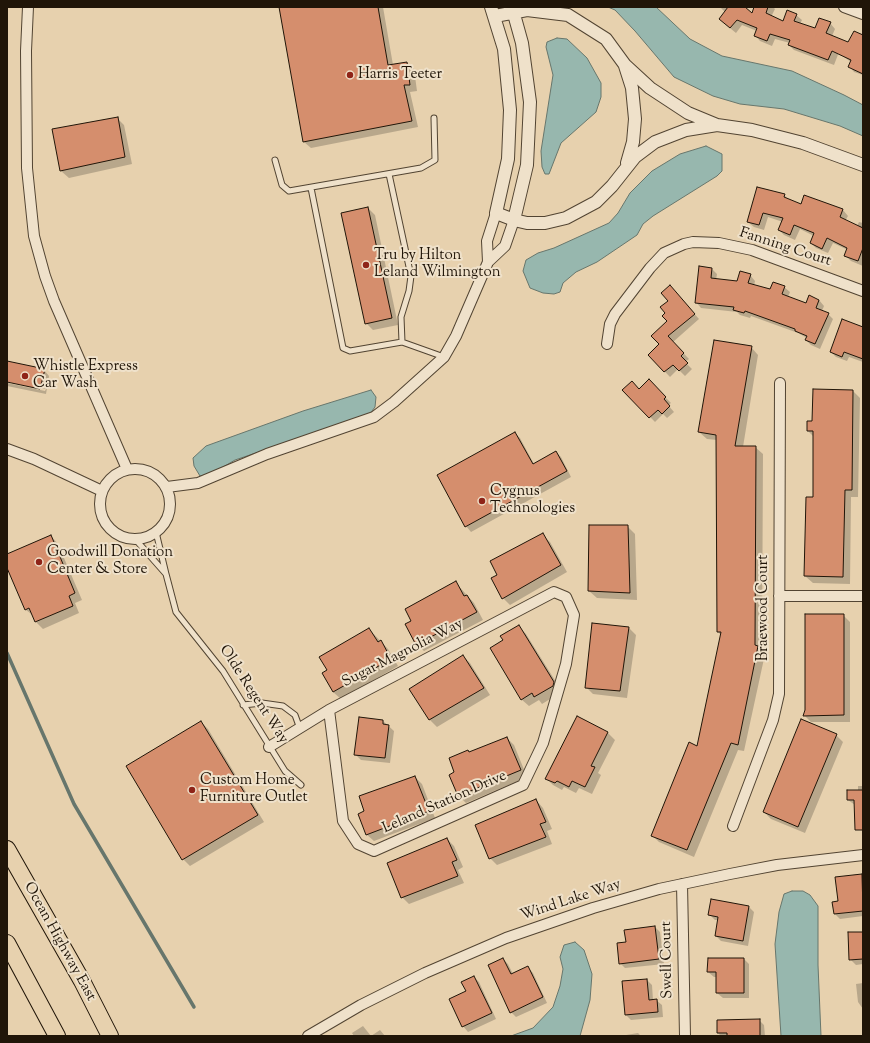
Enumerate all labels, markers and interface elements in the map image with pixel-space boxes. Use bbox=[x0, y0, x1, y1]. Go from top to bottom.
place label: Harris Teeter bbox=[358, 66, 442, 84]
marker: Harris Teeter bbox=[345, 70, 355, 80]
street label: Fanning Court bbox=[737, 225, 833, 271]
place label: Tru by Hilton Leland Wilmington bbox=[374, 247, 501, 282]
marker: Tru by Hilton Leland Wilmington bbox=[361, 260, 371, 270]
place label: Whistle Express Car Wash bbox=[33, 358, 138, 393]
marker: Whistle Express Car Wash bbox=[20, 371, 30, 381]
place label: Cygnus Technologies bbox=[490, 483, 575, 518]
marker: Cygnus Technologies bbox=[477, 496, 487, 506]
place label: Goodwill Donation Center & Store bbox=[47, 544, 173, 579]
street label: Braewood Court bbox=[755, 555, 773, 661]
marker: Goodwill Donation Center & Store bbox=[34, 557, 44, 567]
street label: Sugar Magnolia Way bbox=[339, 616, 467, 692]
street label: Olde Regent Way bbox=[214, 642, 292, 748]
street label: Leland Station Drive bbox=[380, 768, 510, 838]
place label: Custom Home Furniture Outlet bbox=[200, 772, 308, 807]
marker: Custom Home Furniture Outlet bbox=[187, 785, 197, 795]
street label: Wind Lake Way bbox=[519, 876, 623, 926]
street label: Ocean Highway East bbox=[19, 879, 99, 1005]
street label: Swell Court bbox=[658, 921, 678, 999]

